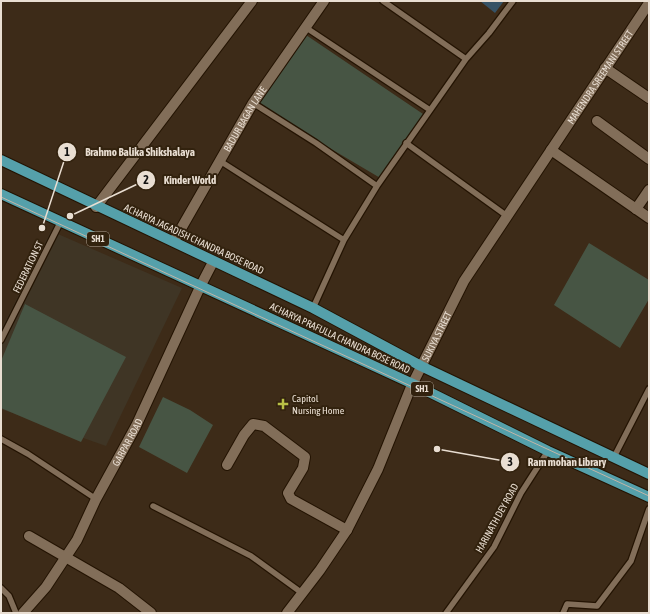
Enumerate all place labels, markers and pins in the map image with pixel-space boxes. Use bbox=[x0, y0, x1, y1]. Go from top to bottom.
callout: Brahmo Balika Shikshalaya bbox=[57, 141, 203, 164]
callout: Kinder World bbox=[136, 169, 224, 192]
place label: Capitol Nursing Home bbox=[292, 393, 345, 416]
marker: Capitol Nursing Home bbox=[277, 398, 289, 410]
callout: Ram mohan Library bbox=[500, 450, 614, 473]

